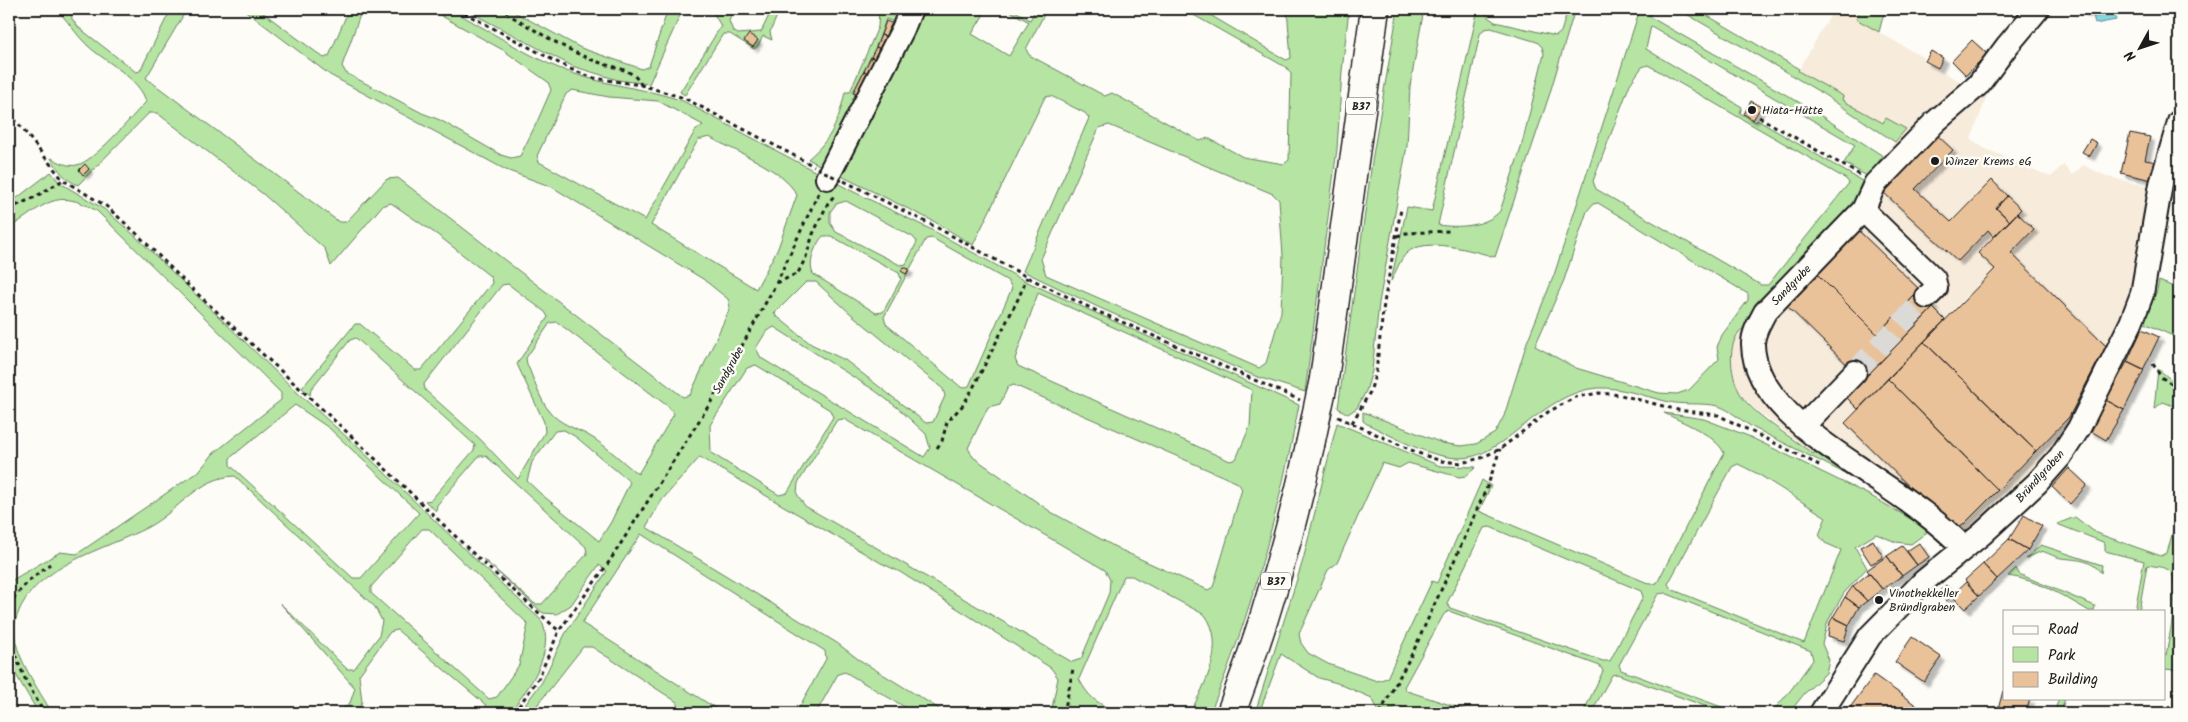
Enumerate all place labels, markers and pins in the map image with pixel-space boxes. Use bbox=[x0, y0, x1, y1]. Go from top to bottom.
place label: Hiata-Hütte bbox=[1762, 101, 1823, 120]
marker: Hiata-Hütte bbox=[1746, 104, 1758, 116]
place label: Winzer Krems eG bbox=[1945, 152, 2032, 171]
marker: Winzer Krems eG bbox=[1929, 155, 1941, 167]
place label: Vinothekkeller Bründlgraben bbox=[1889, 584, 1959, 617]
marker: Vinothekkeller Bründlgraben bbox=[1873, 594, 1885, 606]

